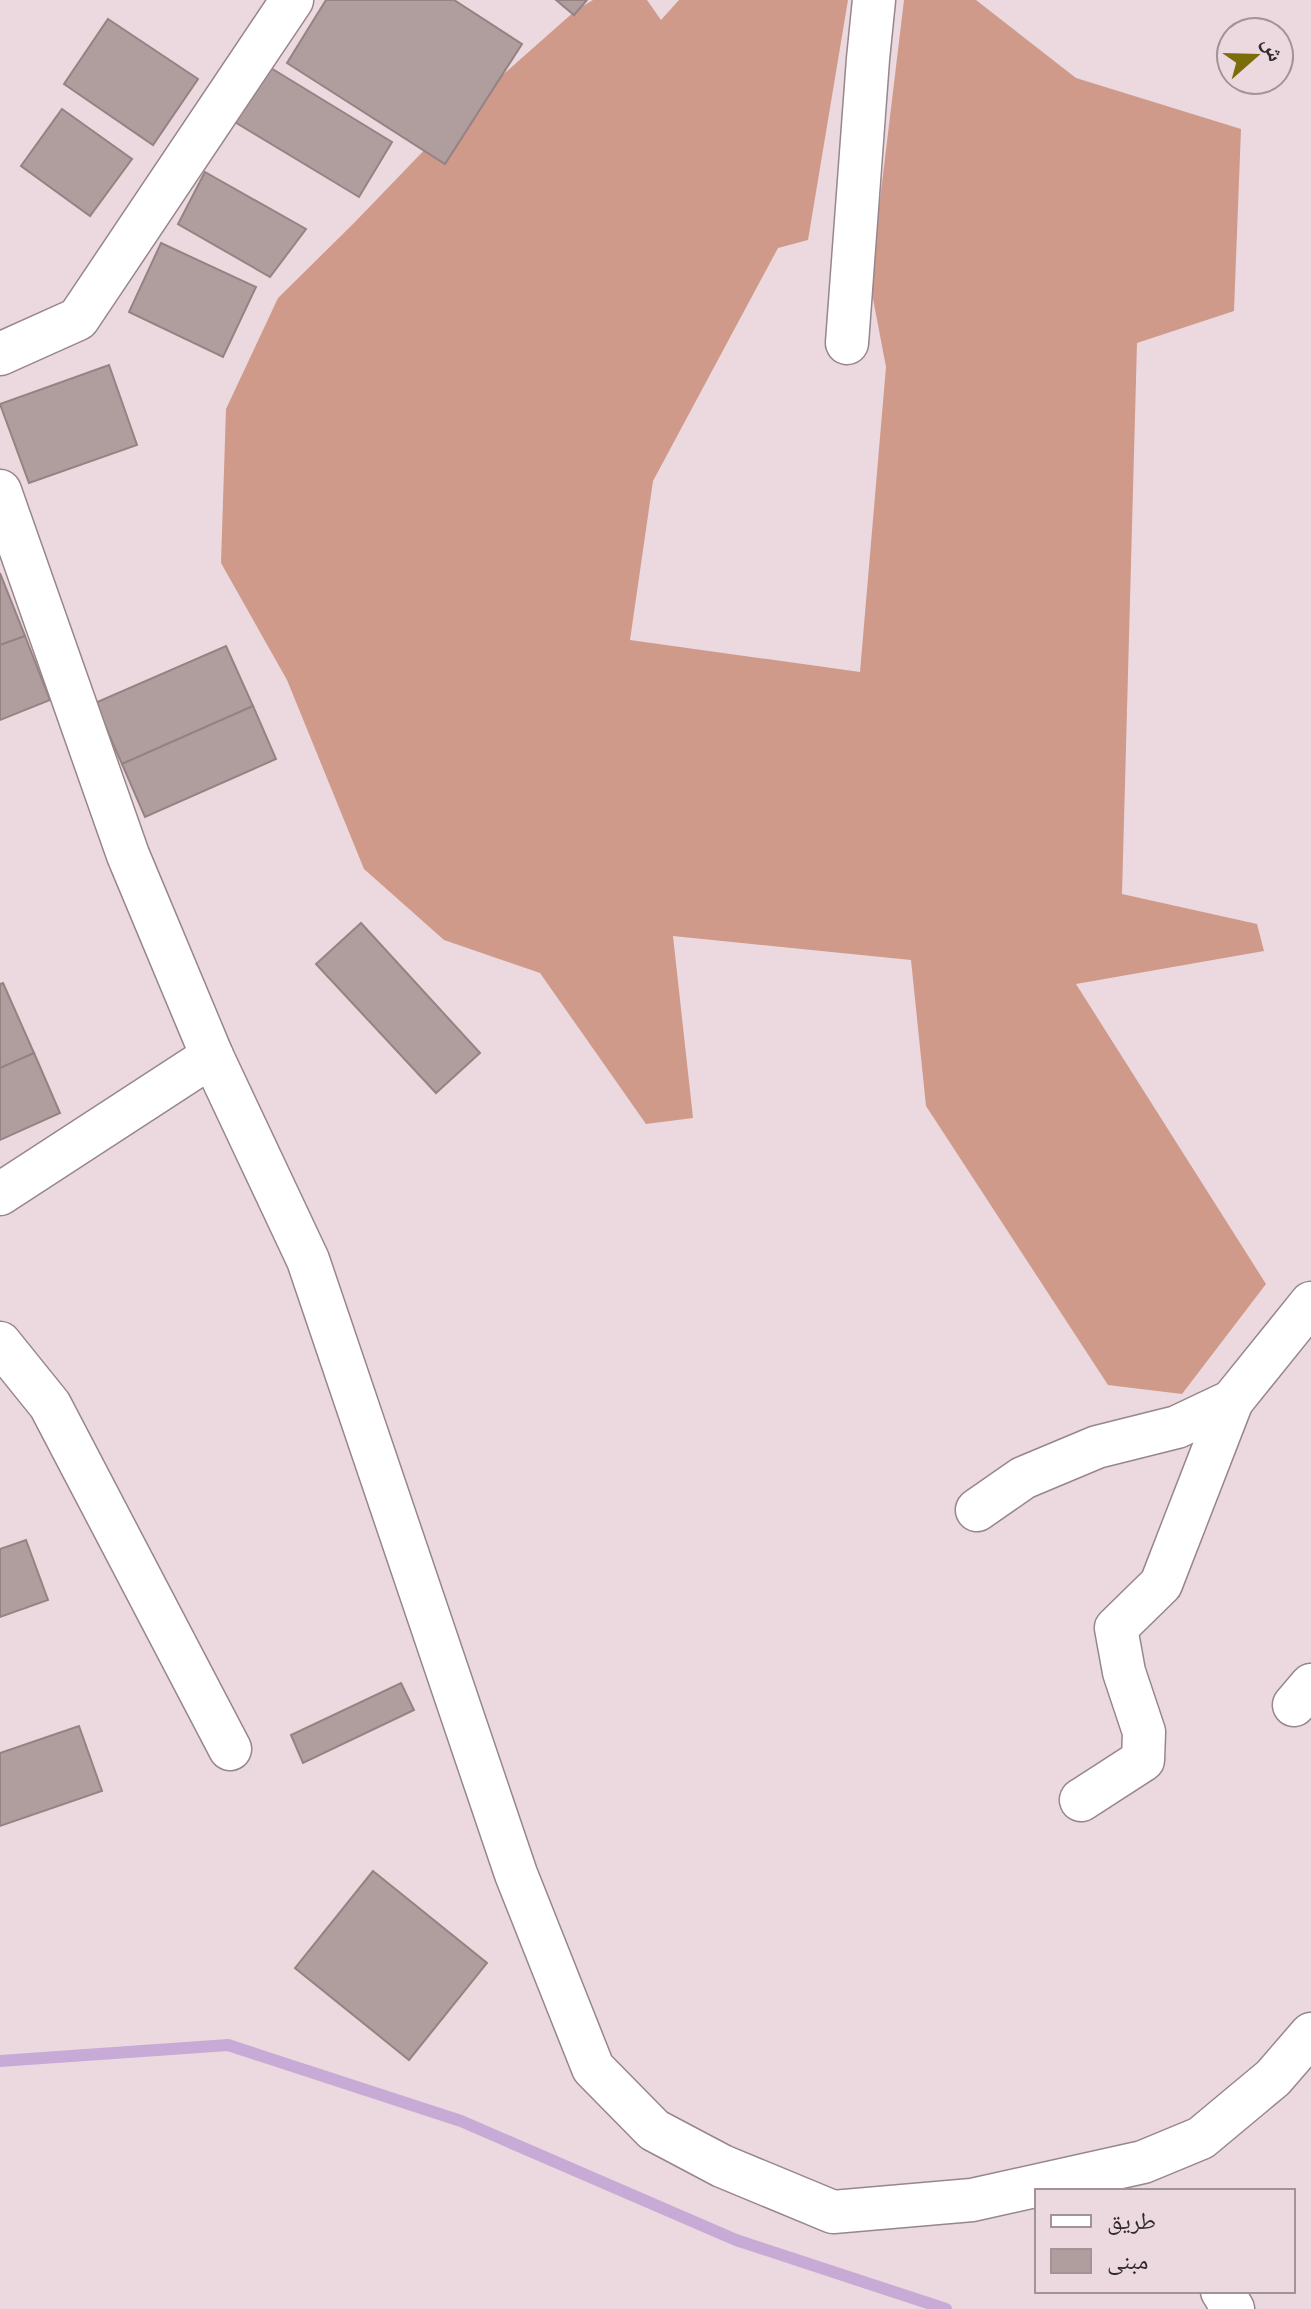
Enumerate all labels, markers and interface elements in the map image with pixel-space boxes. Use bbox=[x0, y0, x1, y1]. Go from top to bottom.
north arrow bbox=[1215, 16, 1295, 96]
text: ش bbox=[1255, 33, 1292, 66]
legend bbox=[1035, 2189, 1295, 2293]
text: طريق bbox=[1107, 2204, 1156, 2237]
text: مبنى bbox=[1107, 2244, 1148, 2277]

